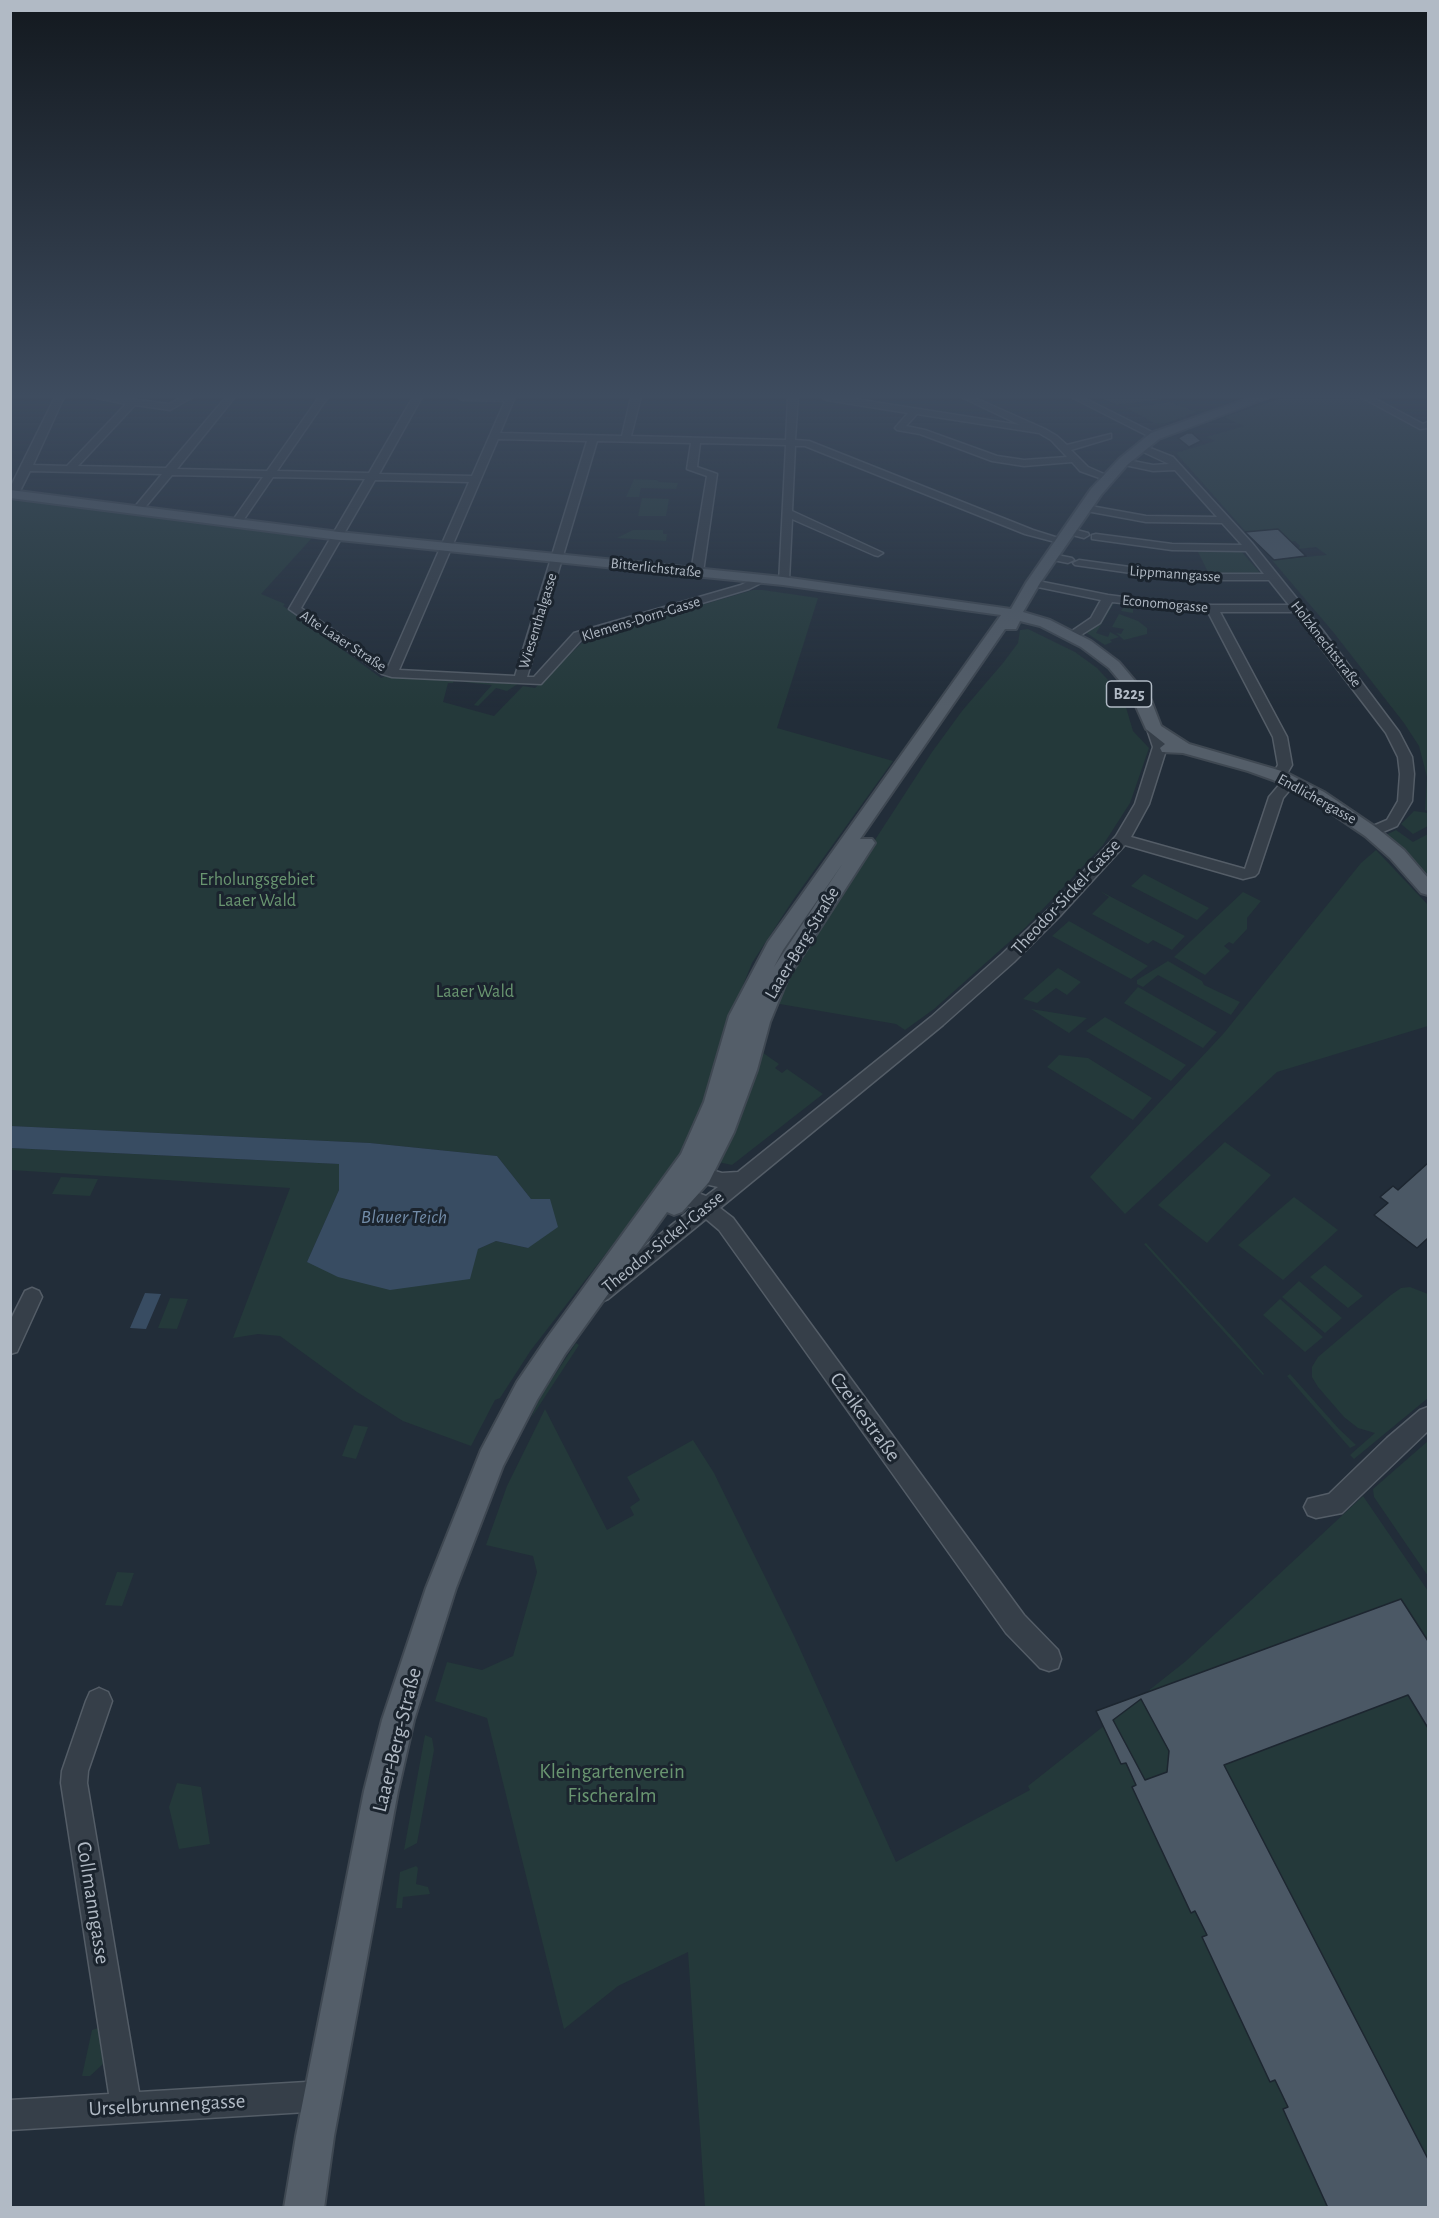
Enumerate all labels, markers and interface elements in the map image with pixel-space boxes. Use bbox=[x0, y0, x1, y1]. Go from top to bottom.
street label: Bitterlichstraße bbox=[610, 554, 702, 582]
street label: Lippmanngasse bbox=[1129, 562, 1221, 586]
street label: Wiesenthalgasse bbox=[515, 571, 561, 671]
street label: Economogasse bbox=[1121, 591, 1209, 617]
street label: Klemens-Dorn-Gasse bbox=[580, 592, 702, 646]
street label: Holzknechtstraße bbox=[1287, 597, 1365, 691]
street label: Alte Laaer Straße bbox=[296, 606, 390, 676]
road number: B225 bbox=[1106, 681, 1152, 707]
street label: Endlichergasse bbox=[1274, 770, 1360, 828]
street label: Theodor-Sickel-Gasse bbox=[1007, 835, 1125, 959]
park label: Erholungsgebiet Laaer Wald bbox=[199, 869, 315, 912]
street label: Laaer-Berg-Straße bbox=[760, 883, 844, 1003]
park label: Laaer Wald bbox=[436, 981, 514, 1003]
street label: Theodor-Sickel-Gasse bbox=[598, 1186, 728, 1298]
water label: Blauer Teich bbox=[361, 1205, 447, 1229]
street label: Czeikestraße bbox=[824, 1367, 906, 1467]
street label: Laaer-Berg-Straße bbox=[367, 1665, 427, 1815]
park label: Kleingartenverein Fischeralm bbox=[539, 1759, 685, 1809]
street label: Collmanngasse bbox=[71, 1840, 115, 1966]
street label: Urselbrunnengasse bbox=[88, 2088, 246, 2122]

